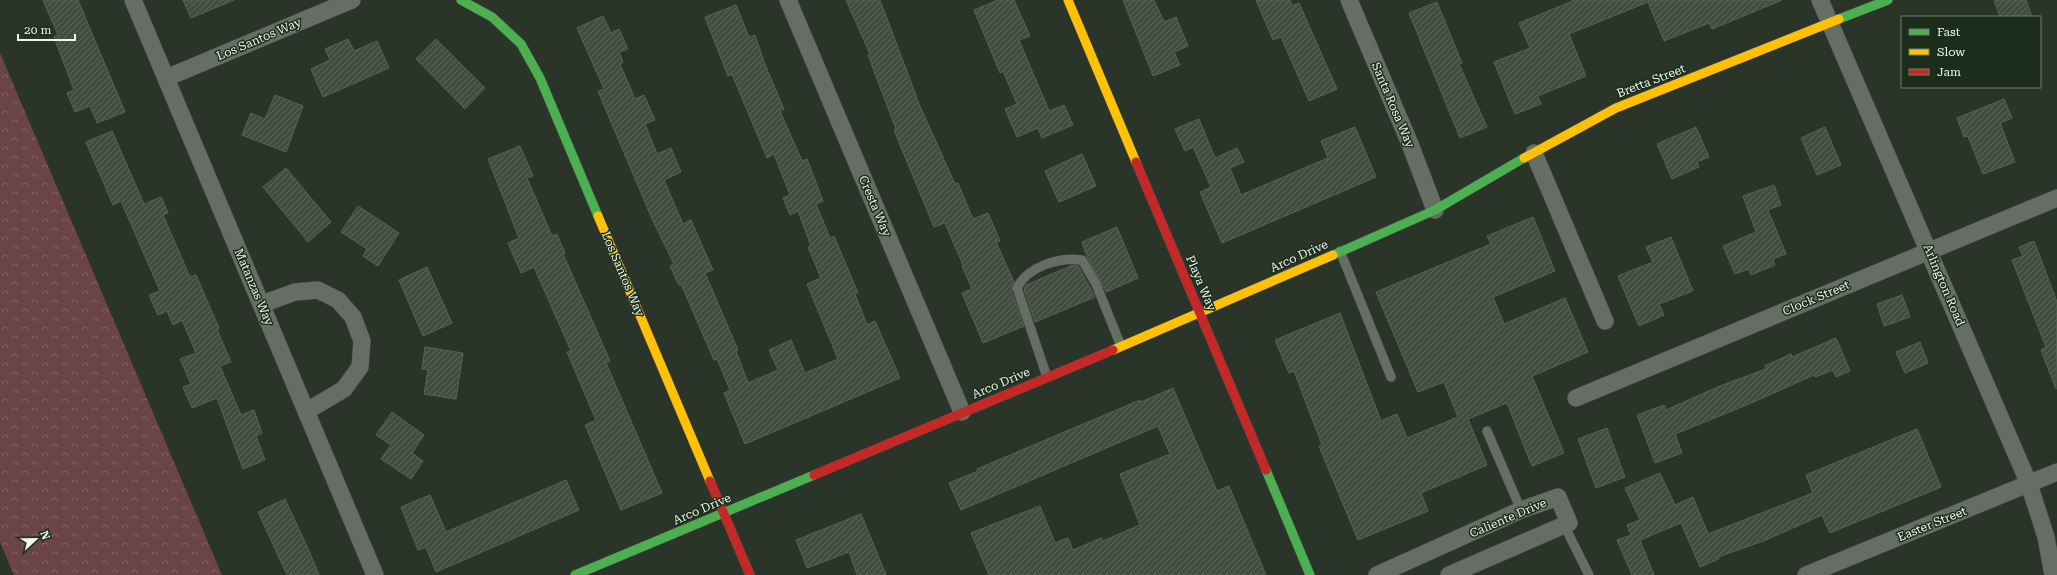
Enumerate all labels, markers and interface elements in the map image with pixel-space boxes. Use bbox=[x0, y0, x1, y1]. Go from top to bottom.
street label: Los Santos Way bbox=[214, 14, 304, 63]
scale bar bbox=[18, 16, 75, 42]
legend bbox=[1901, 16, 2041, 88]
text: 20 m bbox=[24, 23, 51, 37]
text: Fast bbox=[1937, 25, 1961, 39]
text: Slow bbox=[1937, 45, 1965, 59]
street label: Santa Rosa Way bbox=[1369, 60, 1418, 151]
street label: Bretta Street bbox=[1615, 61, 1688, 101]
text: Jam bbox=[1937, 65, 1961, 79]
street label: Cresta Way bbox=[856, 173, 894, 239]
street label: Los Santos Way bbox=[599, 229, 648, 319]
street label: Arco Drive bbox=[1268, 237, 1330, 275]
street label: Arlington Road bbox=[1920, 242, 1968, 328]
street label: Matanzas Way bbox=[231, 246, 277, 328]
street label: Playa Way bbox=[1183, 253, 1219, 314]
street label: Clock Street bbox=[1780, 277, 1852, 318]
street label: Arco Drive bbox=[970, 364, 1032, 401]
street label: Arco Drive bbox=[671, 490, 733, 527]
street label: Caliente Drive bbox=[1467, 495, 1549, 541]
street label: Easter Street bbox=[1895, 504, 1969, 544]
north arrow bbox=[16, 519, 56, 559]
text: N bbox=[37, 529, 53, 542]

